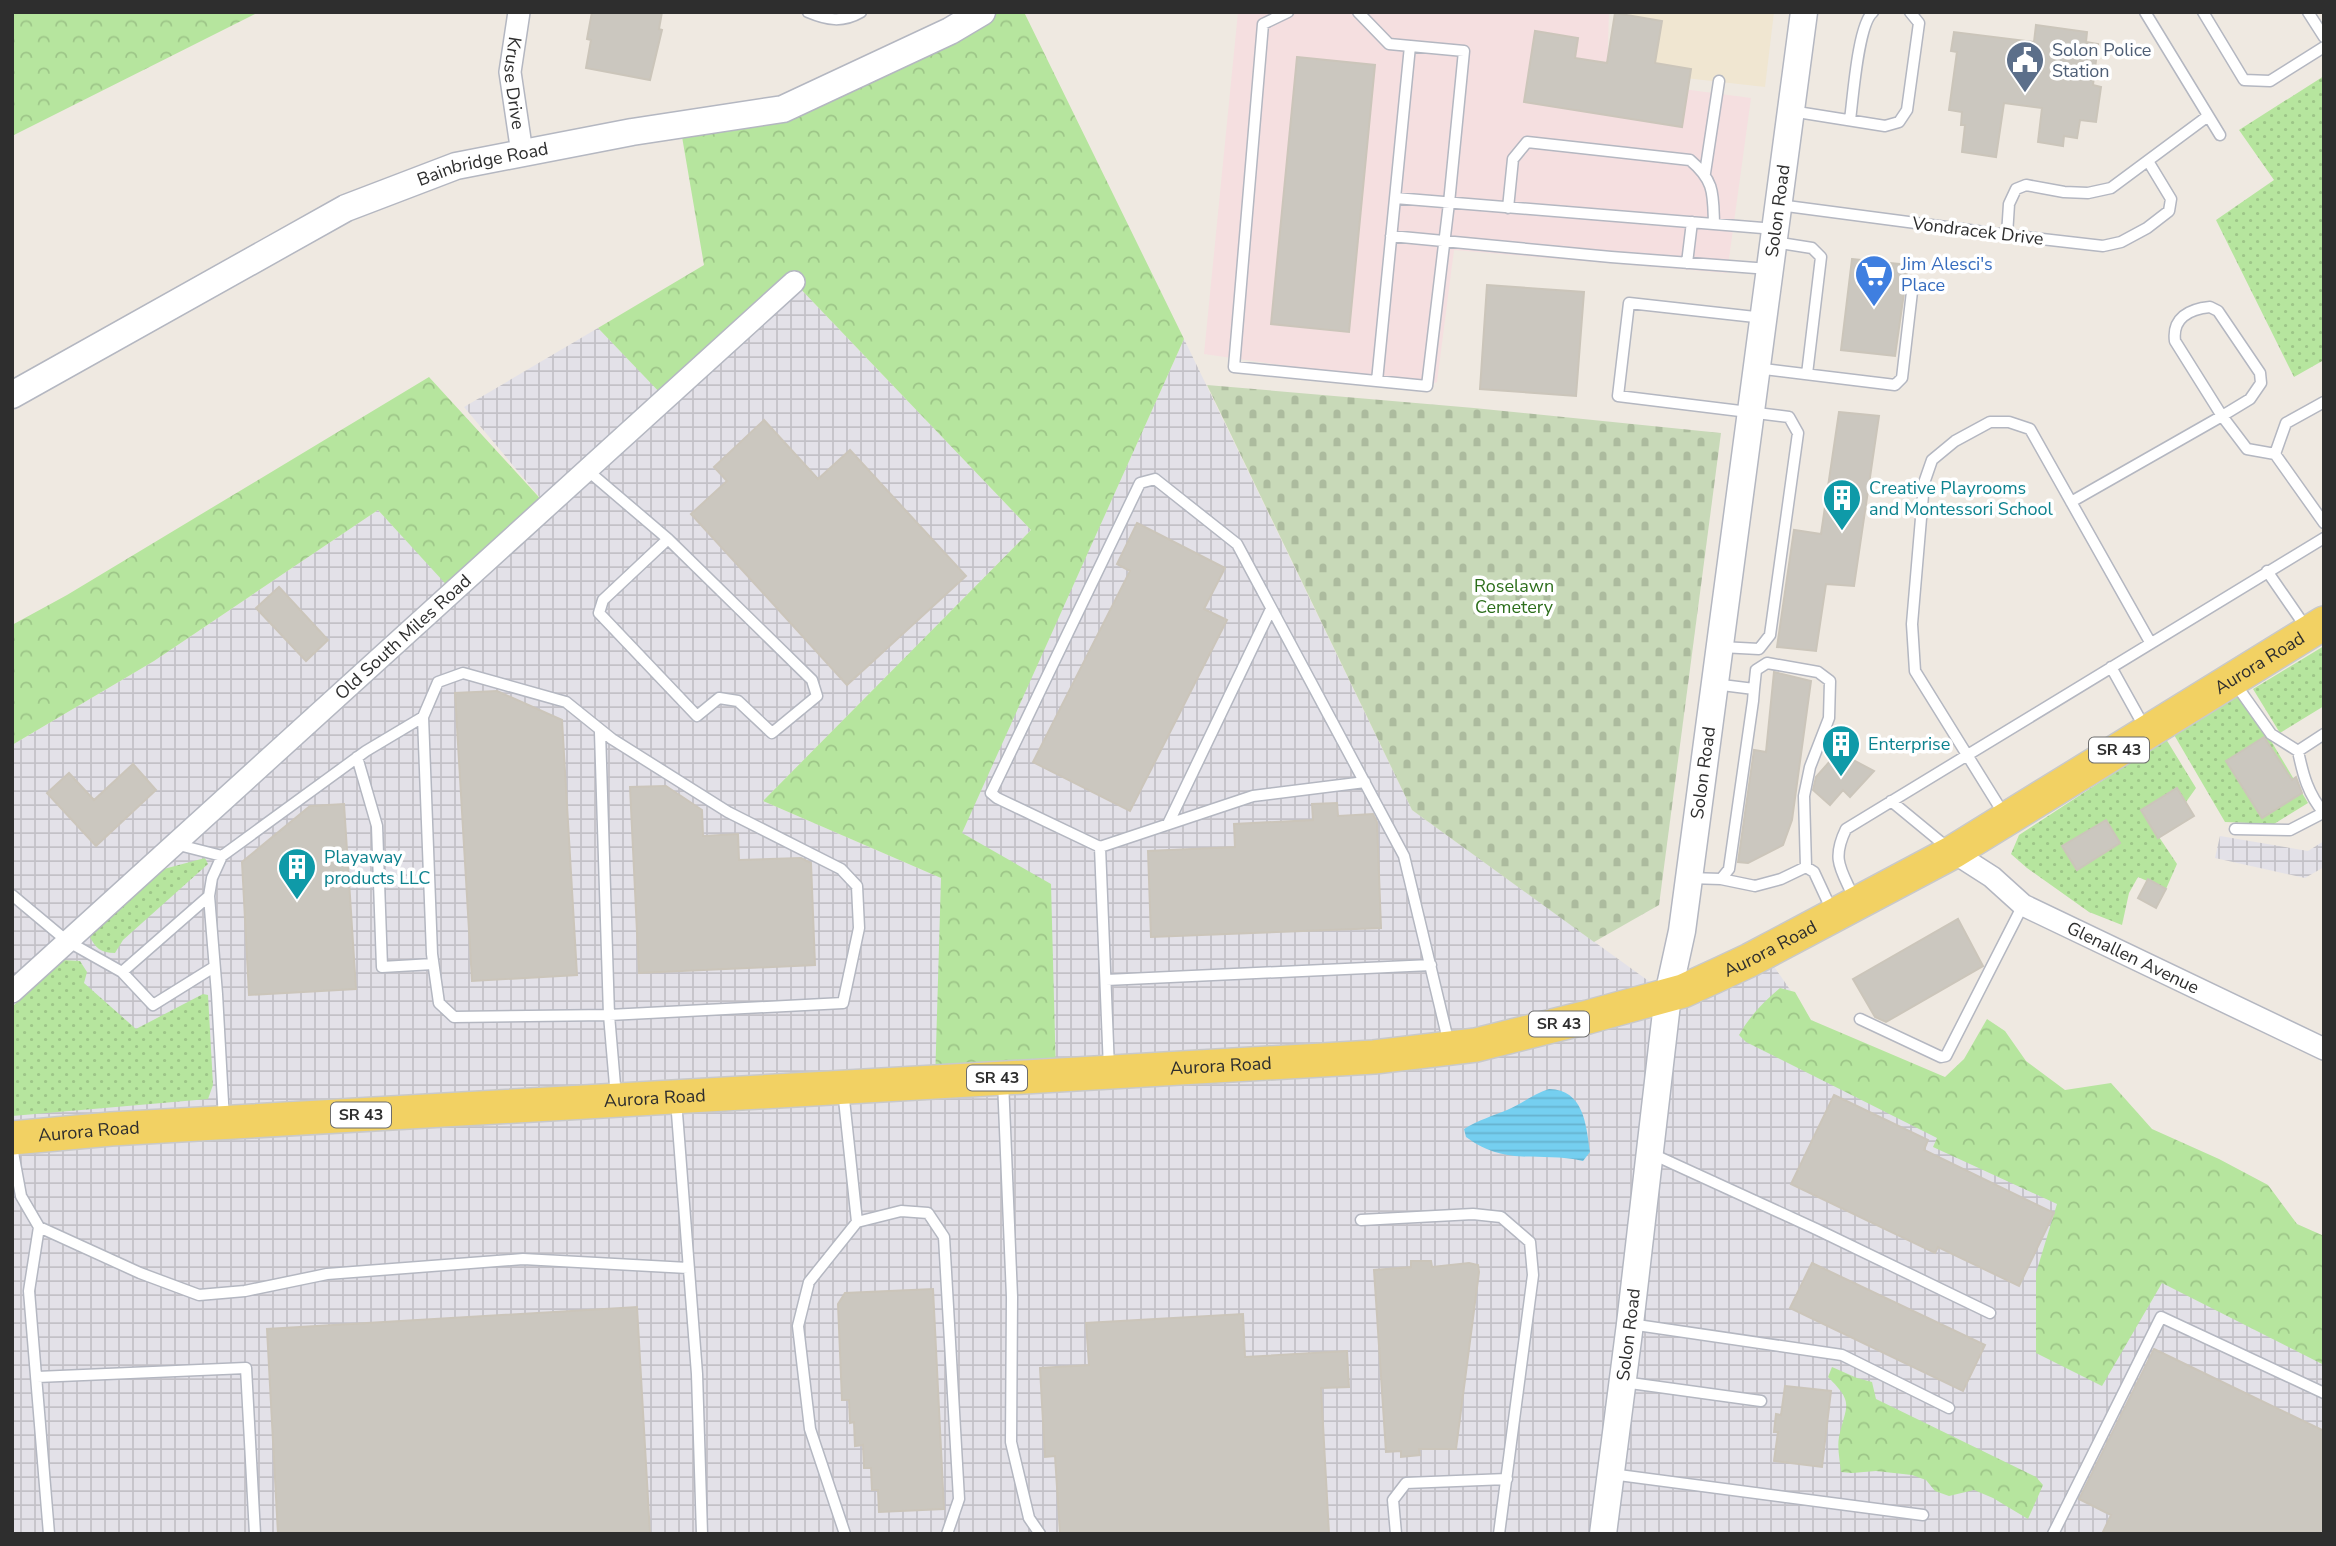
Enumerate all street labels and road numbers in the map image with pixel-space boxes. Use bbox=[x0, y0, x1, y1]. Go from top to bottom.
street label: Kruse Drive bbox=[498, 35, 530, 131]
street label: Bainbridge Road bbox=[414, 136, 550, 192]
street label: Solon Road bbox=[1760, 163, 1796, 258]
street label: Vondracek Drive bbox=[1910, 211, 2045, 251]
street label: Old South Miles Road bbox=[330, 569, 476, 705]
street label: Aurora Road bbox=[2210, 626, 2309, 700]
street label: Solon Road bbox=[1685, 725, 1721, 821]
road number: SR 43 bbox=[2089, 737, 2149, 762]
street label: Aurora Road bbox=[1720, 915, 1821, 983]
street label: Glenallen Avenue bbox=[2063, 916, 2203, 1000]
road number: SR 43 bbox=[1529, 1012, 1589, 1036]
street label: Aurora Road bbox=[1169, 1051, 1272, 1081]
road number: SR 43 bbox=[967, 1066, 1027, 1090]
street label: Aurora Road bbox=[603, 1083, 706, 1113]
road number: SR 43 bbox=[331, 1102, 391, 1128]
street label: Aurora Road bbox=[37, 1115, 140, 1148]
street label: Solon Road bbox=[1611, 1287, 1646, 1382]

